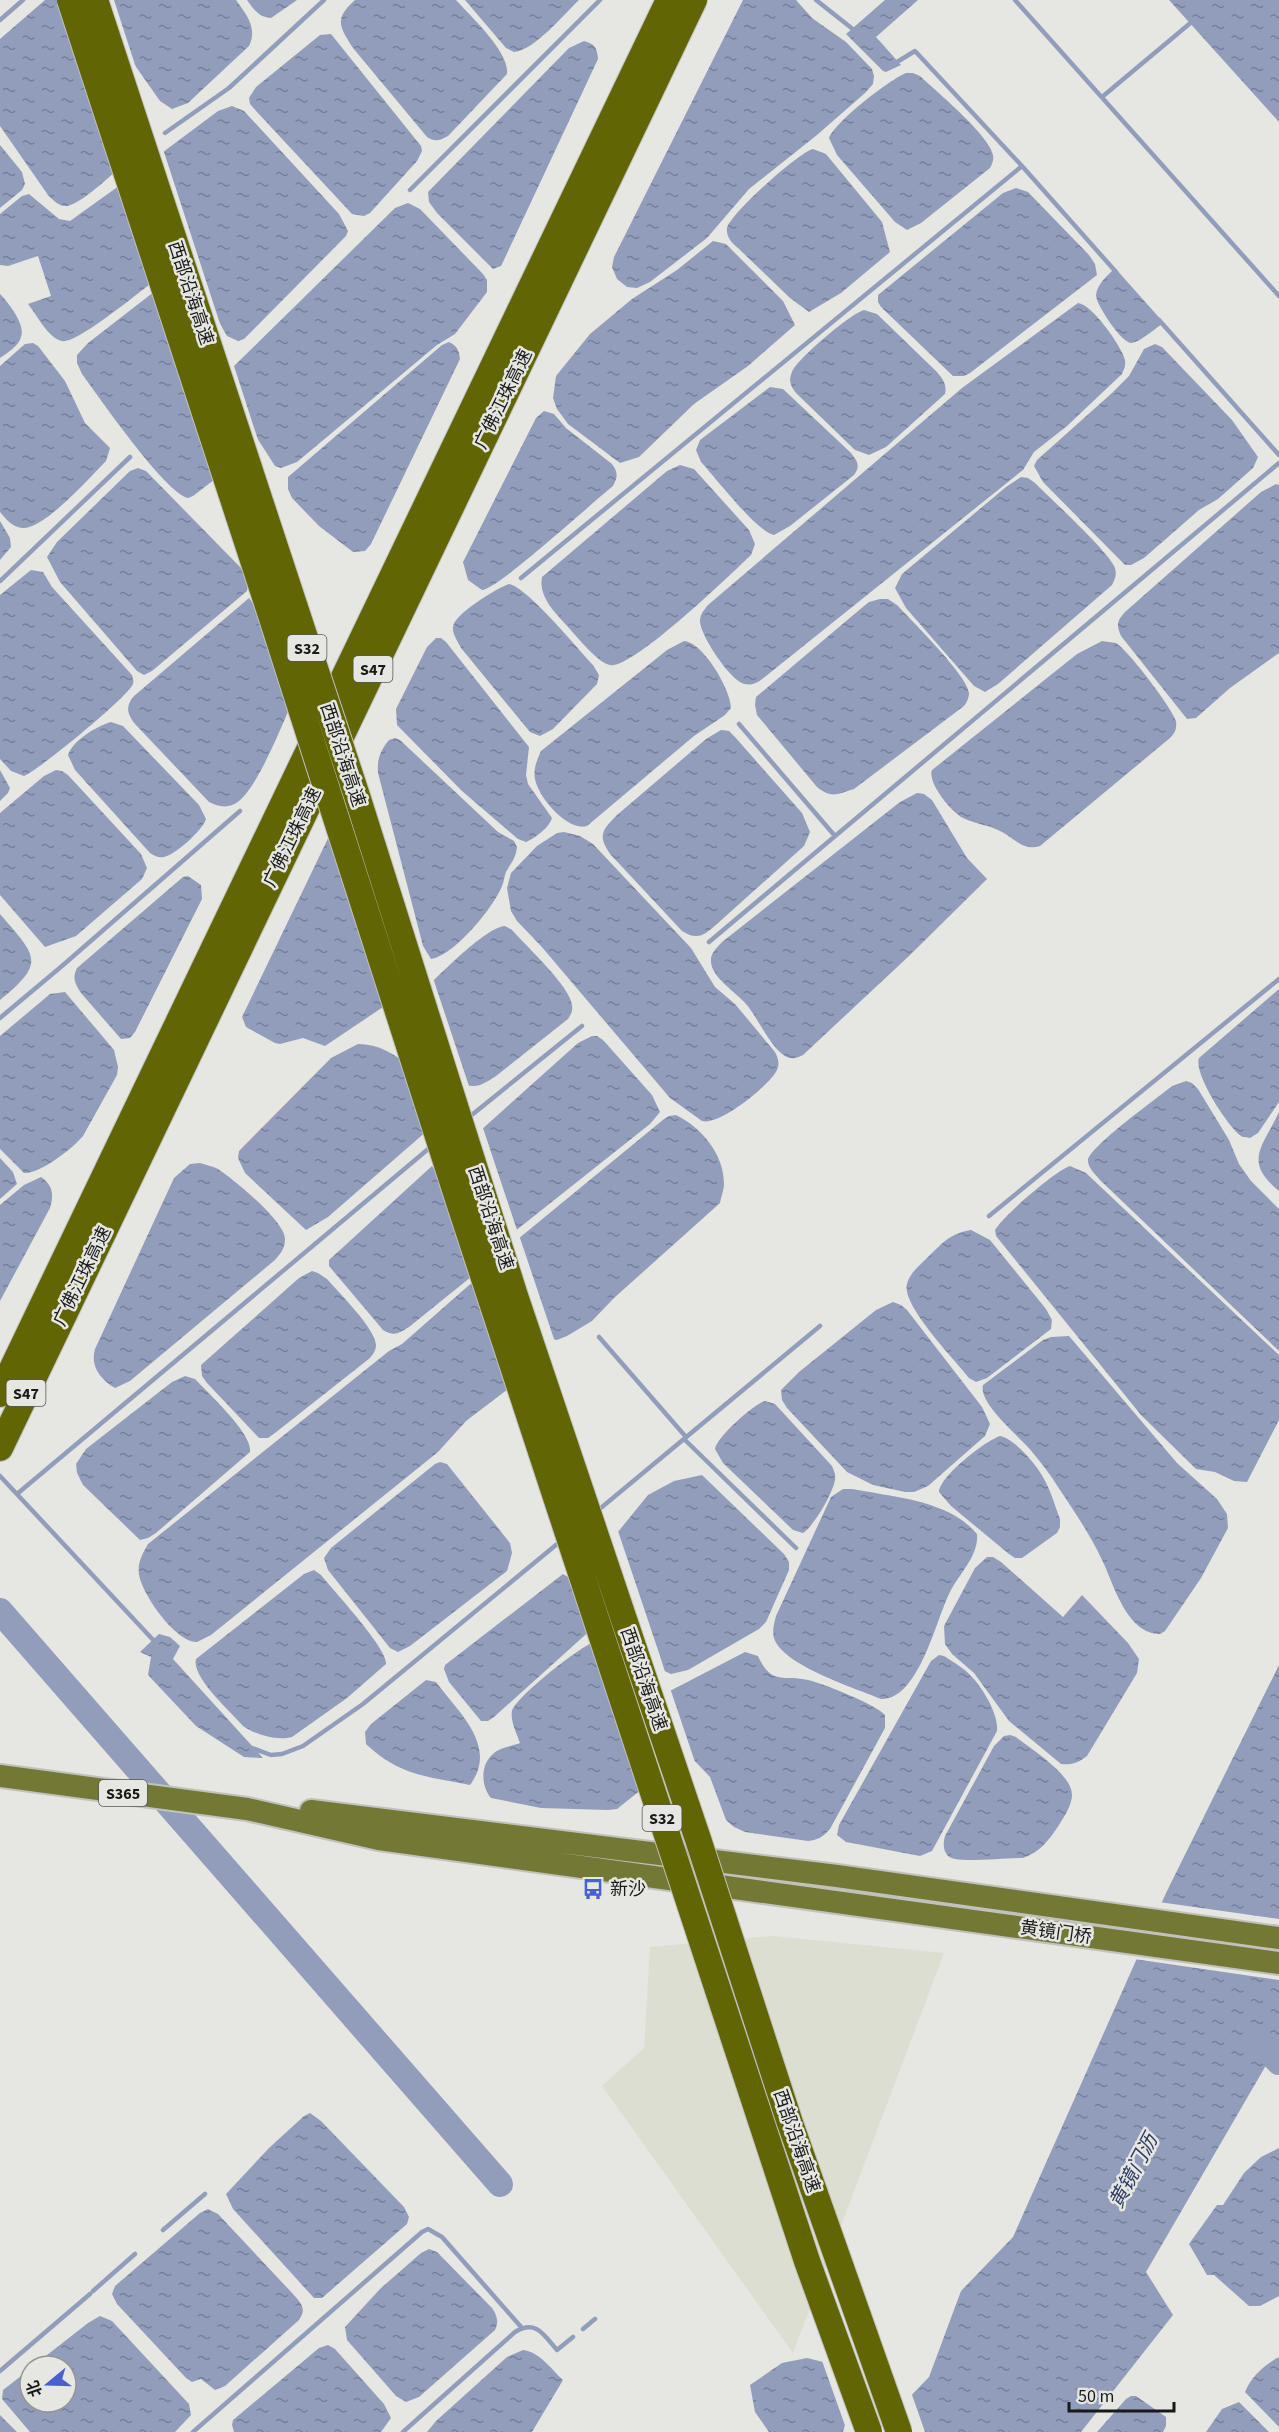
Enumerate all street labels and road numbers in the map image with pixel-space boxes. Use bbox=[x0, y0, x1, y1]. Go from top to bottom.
street label: 西部沿海高速 bbox=[162, 238, 219, 348]
street label: 广佛江珠高速 bbox=[469, 345, 538, 453]
road number: S32 bbox=[288, 635, 326, 661]
road number: S47 bbox=[354, 656, 392, 682]
street label: 西部沿海高速 bbox=[314, 700, 371, 810]
street label: 广佛江珠高速 bbox=[258, 783, 327, 891]
street label: 西部沿海高速 bbox=[462, 1163, 519, 1273]
street label: 广佛江珠高速 bbox=[48, 1222, 117, 1330]
road number: S47 bbox=[6, 1380, 46, 1406]
street label: 西部沿海高速 bbox=[614, 1624, 673, 1734]
road number: S365 bbox=[99, 1780, 147, 1806]
road number: S32 bbox=[642, 1805, 682, 1831]
street label: 黄镜门桥 bbox=[1019, 1915, 1093, 1950]
street label: 西部沿海高速 bbox=[767, 2086, 826, 2196]

